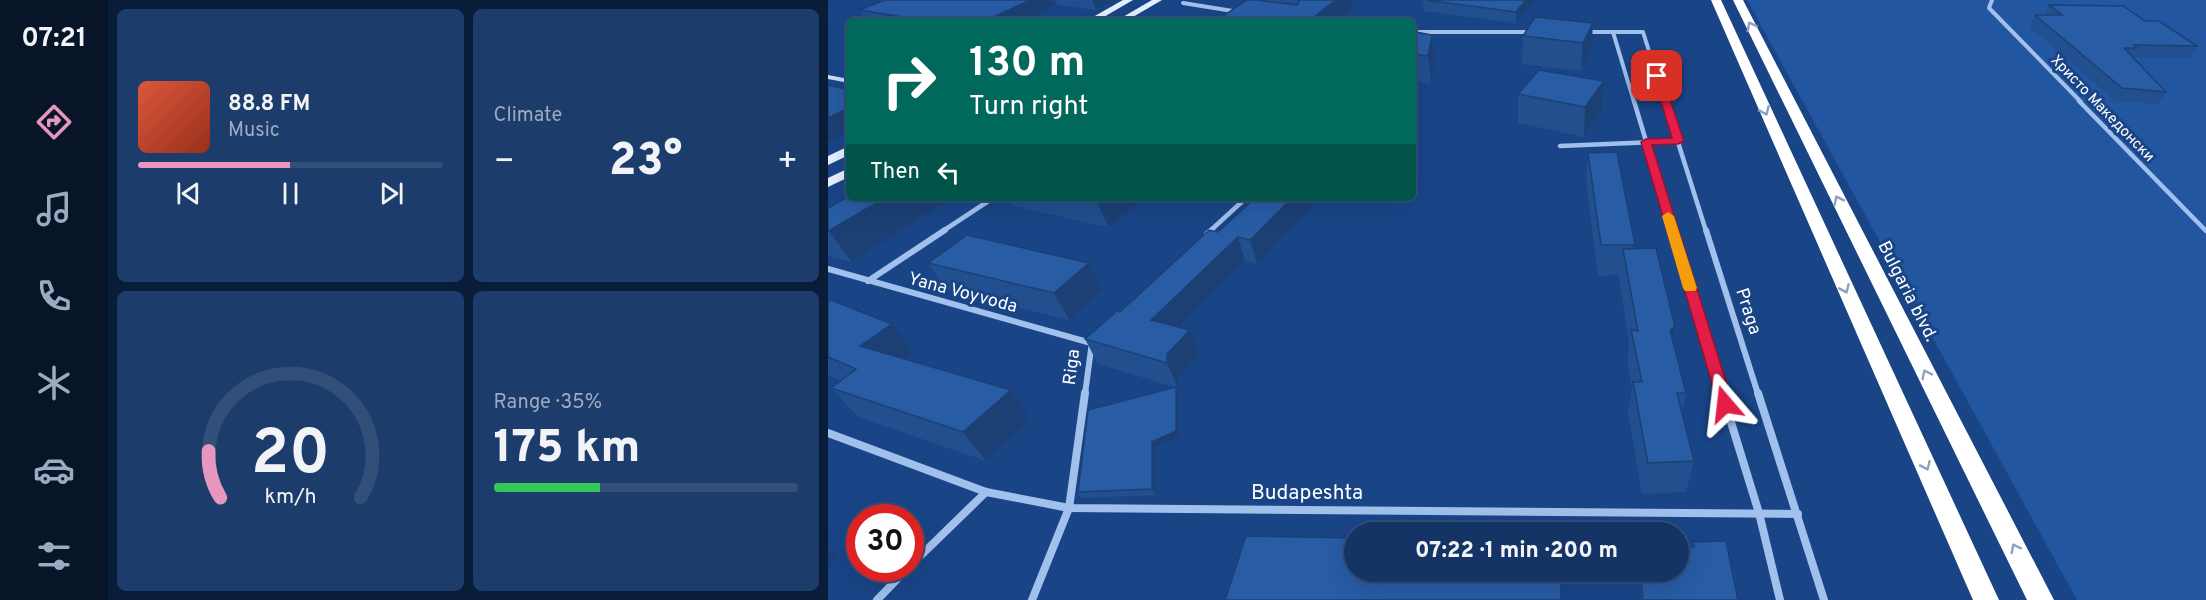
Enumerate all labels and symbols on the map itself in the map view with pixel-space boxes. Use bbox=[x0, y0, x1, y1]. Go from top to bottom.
one-way arrow bbox=[1746, 21, 1758, 32]
pin bbox=[1631, 50, 1682, 101]
street label: Христо Македонски bbox=[2046, 52, 2158, 166]
one-way arrow bbox=[1758, 105, 1770, 116]
one-way arrow bbox=[1834, 195, 1846, 206]
street label: Bulgaria blvd. bbox=[1871, 237, 1942, 346]
street label: Yana Voyvoda bbox=[905, 268, 1020, 319]
one-way arrow bbox=[1838, 282, 1850, 293]
street label: Praga bbox=[1729, 285, 1766, 338]
street label: Riga bbox=[1059, 348, 1086, 387]
one-way arrow bbox=[1922, 369, 1934, 380]
position arrow bbox=[1693, 372, 1757, 436]
one-way arrow bbox=[1918, 460, 1930, 471]
street label: Budapeshta bbox=[1251, 480, 1363, 507]
speed limit sign: 30 bbox=[846, 504, 924, 582]
one-way arrow bbox=[2010, 543, 2022, 554]

